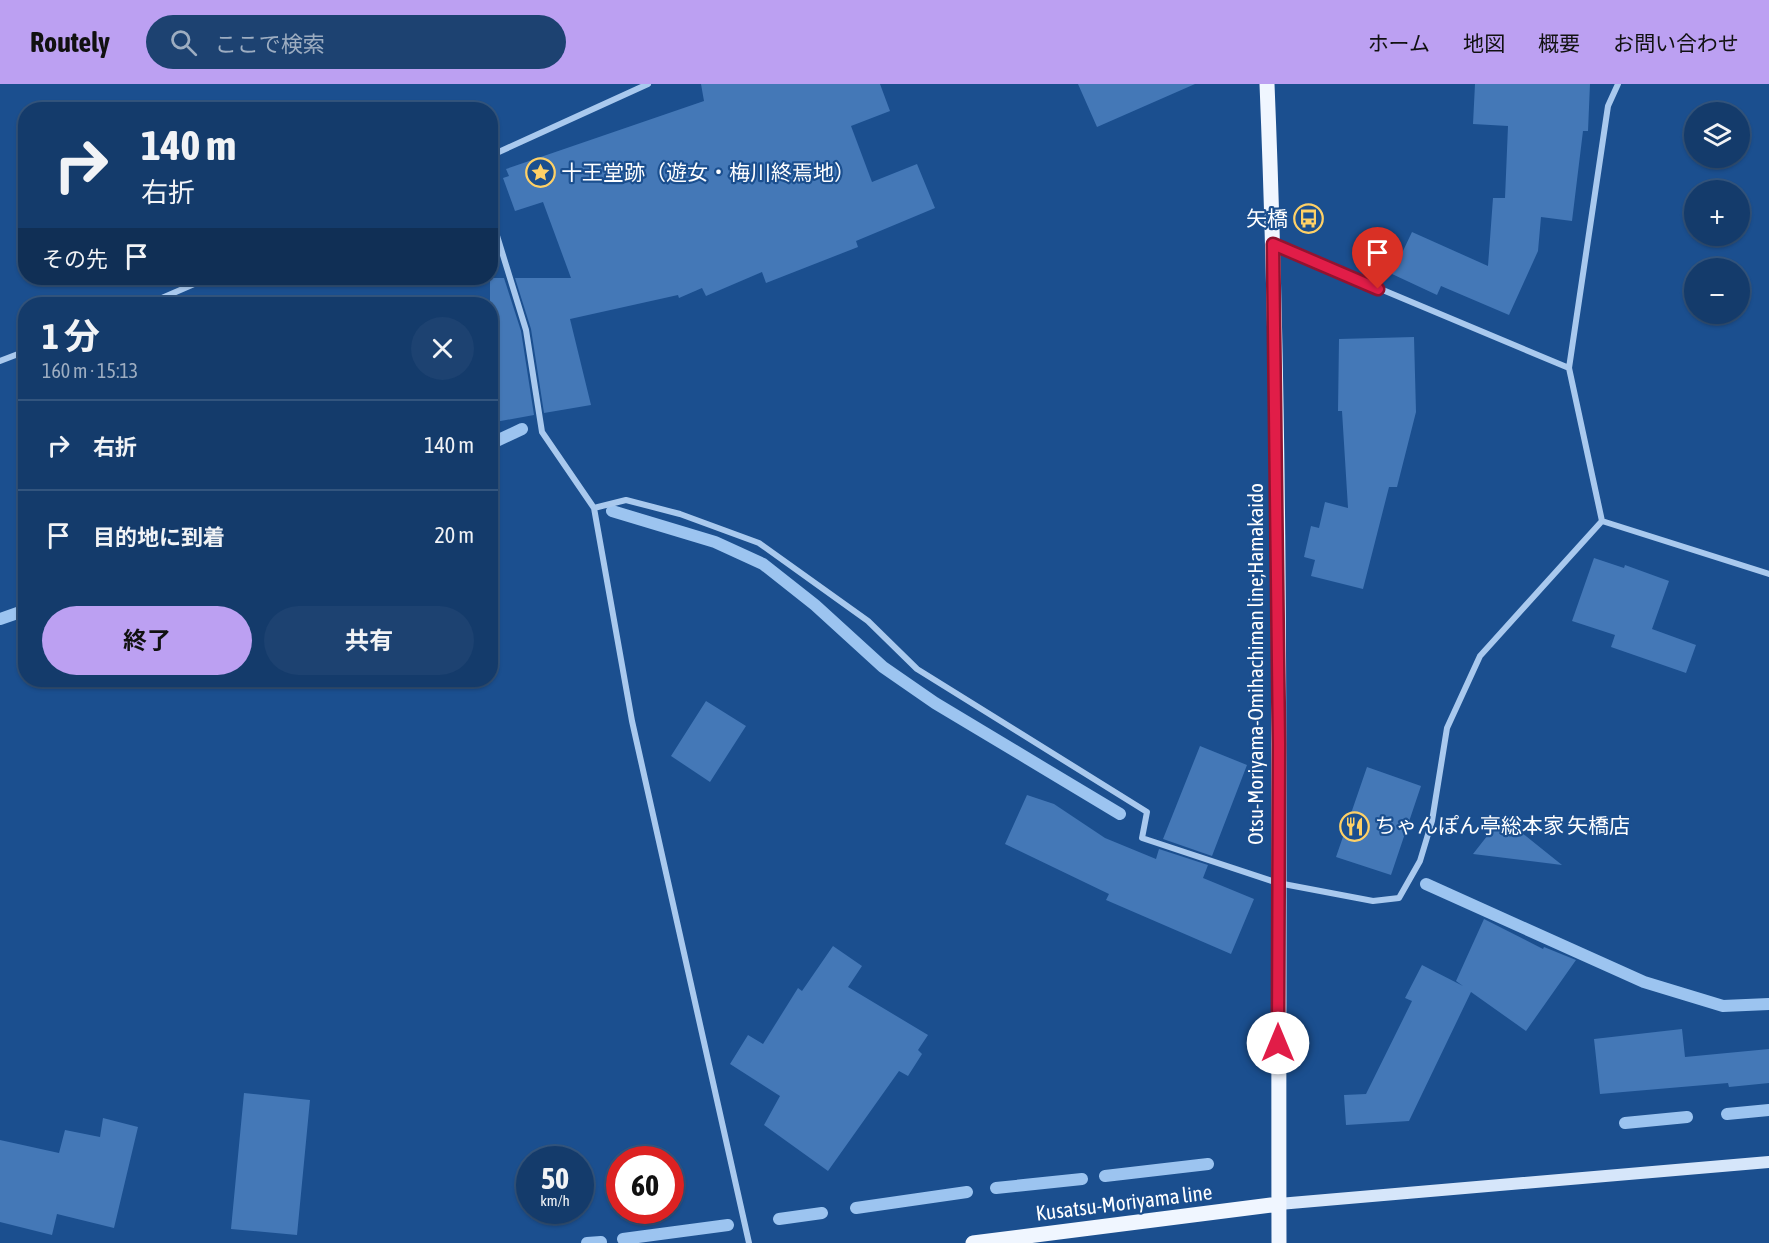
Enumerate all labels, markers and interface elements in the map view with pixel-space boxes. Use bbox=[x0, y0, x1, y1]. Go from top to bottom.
search box bbox=[146, 15, 566, 69]
text: Routely bbox=[30, 26, 110, 58]
icon: search bbox=[167, 26, 200, 59]
text: ここで検索 bbox=[215, 31, 325, 57]
text: ホーム bbox=[1368, 31, 1430, 55]
text: 地図 bbox=[1463, 31, 1505, 55]
text: 概要 bbox=[1538, 31, 1580, 55]
text: お問い合わせ bbox=[1613, 31, 1739, 55]
map controls bbox=[1684, 102, 1750, 324]
button: layers bbox=[1684, 102, 1750, 168]
text: 140 m bbox=[141, 121, 236, 169]
icon: right bbox=[42, 126, 120, 204]
place icon: 十王堂跡（遊女・梅川終焉地） bbox=[524, 157, 556, 189]
place label: 十王堂跡（遊女・梅川終焉地） bbox=[561, 160, 855, 184]
text: 右折 bbox=[141, 177, 195, 208]
button: + bbox=[1684, 180, 1750, 246]
bus stop icon: 矢橋 bbox=[1293, 203, 1325, 235]
place label: 矢橋 bbox=[1246, 206, 1288, 230]
pin bbox=[1352, 227, 1403, 289]
icon: arrive bbox=[1361, 236, 1394, 269]
icon: arrive bbox=[120, 240, 153, 273]
text: その先 bbox=[42, 246, 108, 272]
button: − bbox=[1684, 258, 1750, 324]
text: 1 分 bbox=[42, 315, 100, 357]
button: close bbox=[411, 317, 474, 380]
text: 160 m · 15:13 bbox=[42, 359, 138, 382]
icon: right bbox=[42, 429, 75, 462]
text: 140 m bbox=[424, 432, 474, 458]
text: 右折 bbox=[93, 434, 137, 460]
street label: Otsu-Moriyama-Omihachiman line;Hamakaido bbox=[1243, 483, 1267, 845]
icon: arrive bbox=[42, 519, 75, 552]
text: 20 m bbox=[434, 522, 474, 548]
text: 目的地に到着 bbox=[93, 524, 225, 550]
button: 終了 bbox=[42, 606, 252, 675]
button: 共有 bbox=[264, 606, 474, 675]
restaurant icon: ちゃんぽん亭総本家 矢橋店 bbox=[1338, 810, 1370, 842]
place label: ちゃんぽん亭総本家 矢橋店 bbox=[1375, 813, 1630, 837]
position arrow bbox=[1246, 1011, 1310, 1075]
speed limit sign: 60 bbox=[606, 1146, 684, 1224]
text: 50 bbox=[541, 1161, 569, 1195]
street label: Kusatsu-Moriyama line bbox=[1034, 1179, 1213, 1225]
text: km/h bbox=[540, 1192, 570, 1209]

